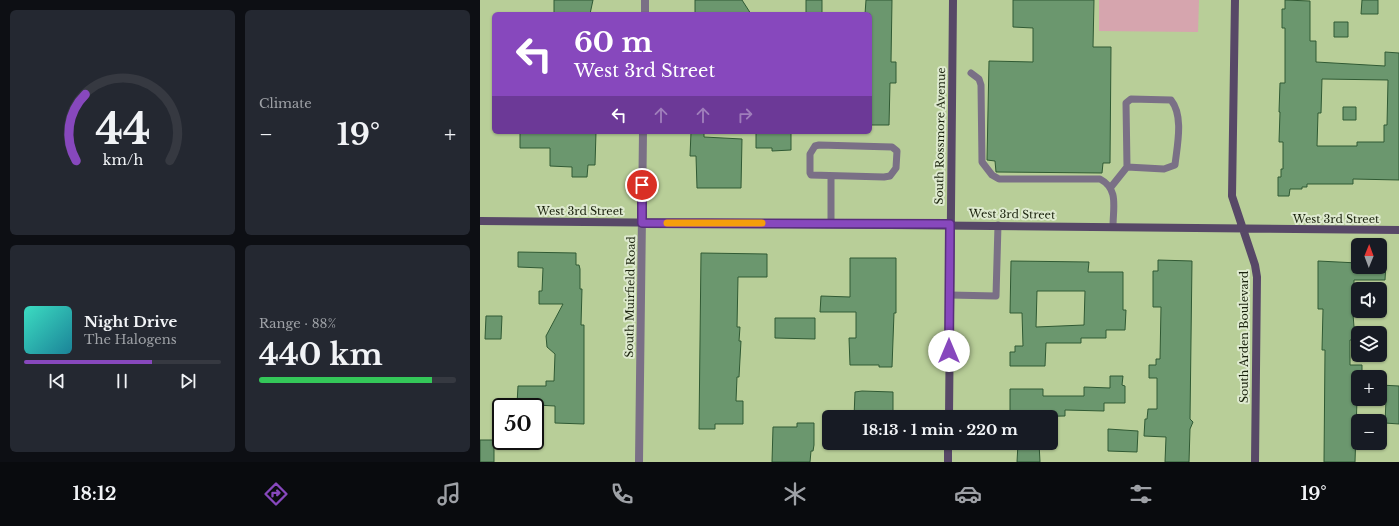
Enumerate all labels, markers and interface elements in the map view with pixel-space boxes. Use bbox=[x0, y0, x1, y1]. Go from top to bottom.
text: 60 m bbox=[574, 25, 652, 60]
icon: left bbox=[508, 28, 560, 80]
text: West 3rd Street bbox=[574, 60, 715, 82]
street label: South Rossmore Avenue bbox=[932, 67, 948, 205]
text: Climate bbox=[259, 95, 312, 112]
text: 44 bbox=[95, 103, 150, 154]
icon: left bbox=[608, 104, 630, 126]
icon: ahead bbox=[650, 104, 672, 126]
icon: ahead bbox=[692, 104, 714, 126]
icon: right bbox=[734, 104, 756, 126]
text: 19° bbox=[337, 116, 380, 153]
text: − bbox=[259, 121, 273, 148]
text: + bbox=[444, 121, 456, 148]
text: km/h bbox=[102, 150, 143, 168]
pin bbox=[625, 168, 659, 202]
icon: arrive bbox=[631, 174, 653, 196]
street label: West 3rd Street bbox=[536, 204, 624, 218]
street label: West 3rd Street bbox=[968, 206, 1056, 222]
street label: West 3rd Street bbox=[1292, 212, 1380, 226]
street label: South Muirfield Road bbox=[622, 236, 638, 358]
north arrow bbox=[1351, 238, 1387, 274]
map controls bbox=[1351, 238, 1387, 450]
street label: South Arden Boulevard bbox=[1237, 270, 1251, 403]
button: sound bbox=[1351, 282, 1387, 318]
text: Night Drive bbox=[84, 312, 177, 331]
text: Range · 88% bbox=[259, 315, 336, 332]
button: layers bbox=[1351, 326, 1387, 362]
position arrow bbox=[928, 330, 970, 372]
text: The Halogens bbox=[84, 331, 177, 348]
text: 440 km bbox=[259, 336, 383, 373]
icon: previous bbox=[46, 370, 68, 392]
icon: pause bbox=[111, 370, 133, 392]
icon: next bbox=[177, 370, 199, 392]
button: + bbox=[1351, 370, 1387, 406]
speed limit sign: 50 bbox=[492, 398, 544, 450]
button: − bbox=[1351, 414, 1387, 450]
text: 18:13 · 1 min · 220 m bbox=[862, 420, 1018, 439]
icon: directions bbox=[262, 480, 290, 508]
icon: music bbox=[435, 480, 463, 508]
icon: phone bbox=[608, 480, 636, 508]
icon: climate bbox=[781, 480, 809, 508]
icon: car bbox=[954, 480, 982, 508]
icon: filters bbox=[1127, 480, 1155, 508]
text: 18:12 bbox=[73, 483, 117, 505]
text: 19° bbox=[1300, 483, 1326, 505]

